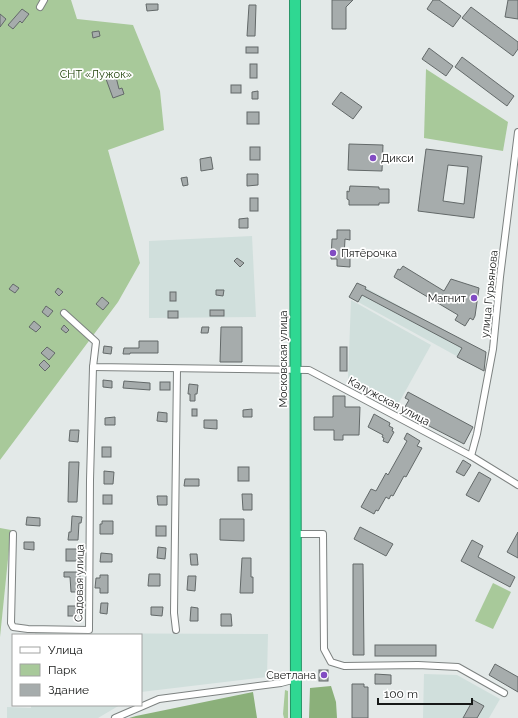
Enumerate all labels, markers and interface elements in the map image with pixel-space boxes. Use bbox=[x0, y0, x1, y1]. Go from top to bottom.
park label: СНТ «Лужок» bbox=[60, 68, 132, 81]
place label: Дикси bbox=[381, 152, 414, 165]
marker: Дикси bbox=[368, 153, 378, 163]
place label: Пятёрочка bbox=[341, 247, 397, 260]
marker: Пятёрочка bbox=[328, 248, 338, 258]
street label: улица Гурьянова bbox=[478, 249, 501, 339]
place label: Магнит bbox=[428, 292, 467, 305]
marker: Магнит bbox=[469, 293, 479, 303]
street label: Московская улица bbox=[277, 310, 290, 408]
street label: Калужская улица bbox=[346, 374, 432, 429]
street label: Садовая улица bbox=[72, 544, 87, 622]
legend bbox=[12, 634, 142, 706]
text: Улица bbox=[48, 643, 83, 657]
text: Парк bbox=[48, 663, 77, 677]
place label: Светлана bbox=[266, 669, 316, 682]
marker: Светлана bbox=[319, 670, 329, 680]
scale bar bbox=[378, 680, 472, 706]
text: Здание bbox=[48, 683, 89, 697]
text: 100 m bbox=[384, 687, 418, 701]

